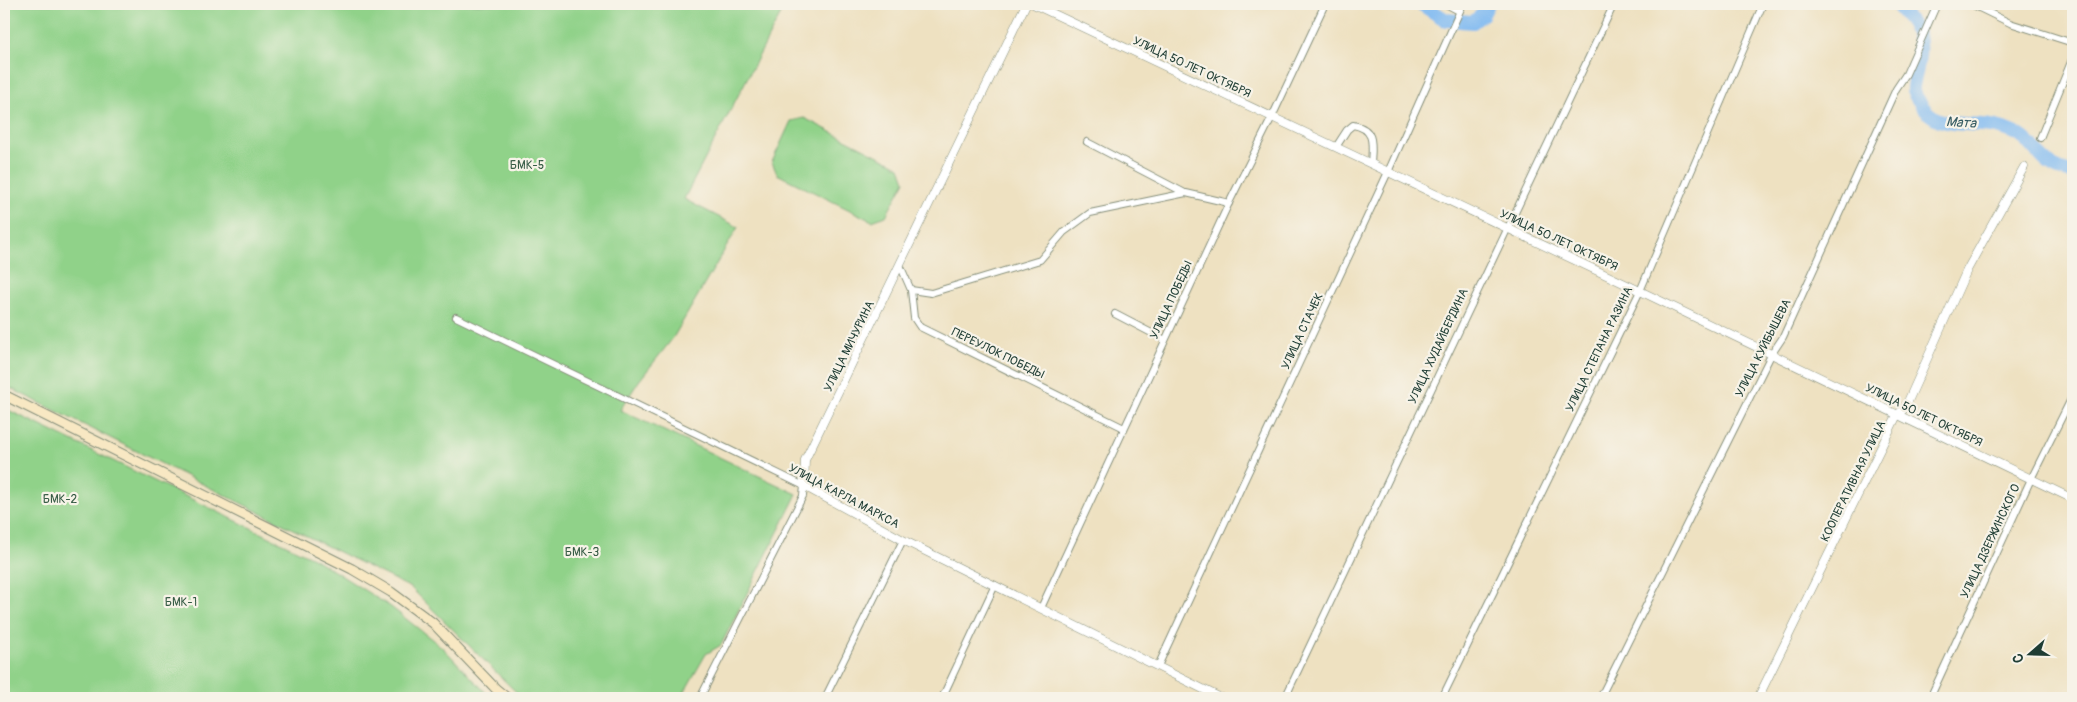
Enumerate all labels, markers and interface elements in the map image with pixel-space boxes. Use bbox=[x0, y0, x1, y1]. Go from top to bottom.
street label: УЛИЦА 50 ЛЕТ ОКТЯБРЯ bbox=[1130, 33, 1253, 101]
water label: Мата bbox=[1945, 113, 1978, 132]
park label: БМК-5 bbox=[510, 158, 544, 173]
street label: УЛИЦА 50 ЛЕТ ОКТЯБРЯ bbox=[1497, 206, 1620, 274]
street label: УЛИЦА ПОБЕДЫ bbox=[1147, 258, 1196, 342]
street label: УЛИЦА СТЕПАНА РАЗИНА bbox=[1563, 284, 1636, 414]
street label: УЛИЦА ХУДАЙБЕРДИНА bbox=[1405, 286, 1472, 406]
street label: УЛИЦА СТАЧЕК bbox=[1278, 290, 1327, 372]
street label: УЛИЦА КУЙБЫШЕВА bbox=[1732, 296, 1795, 400]
street label: УЛИЦА МИЧУРИНА bbox=[821, 298, 878, 394]
street label: ПЕРЕУЛОК ПОБЕДЫ bbox=[949, 325, 1047, 383]
street label: УЛИЦА 50 ЛЕТ ОКТЯБРЯ bbox=[1863, 380, 1985, 450]
street label: КООПЕРАТИВНАЯ УЛИЦА bbox=[1818, 418, 1889, 544]
street label: УЛИЦА КАРЛА МАРКСА bbox=[786, 461, 902, 532]
street label: УЛИЦА ДЗЕРЖИНСКОГО bbox=[1957, 481, 2024, 601]
park label: БМК-2 bbox=[43, 492, 78, 507]
park label: БМК-3 bbox=[565, 545, 600, 560]
park label: БМК-1 bbox=[165, 595, 197, 610]
north arrow bbox=[2004, 630, 2054, 680]
text: С bbox=[2009, 651, 2028, 665]

